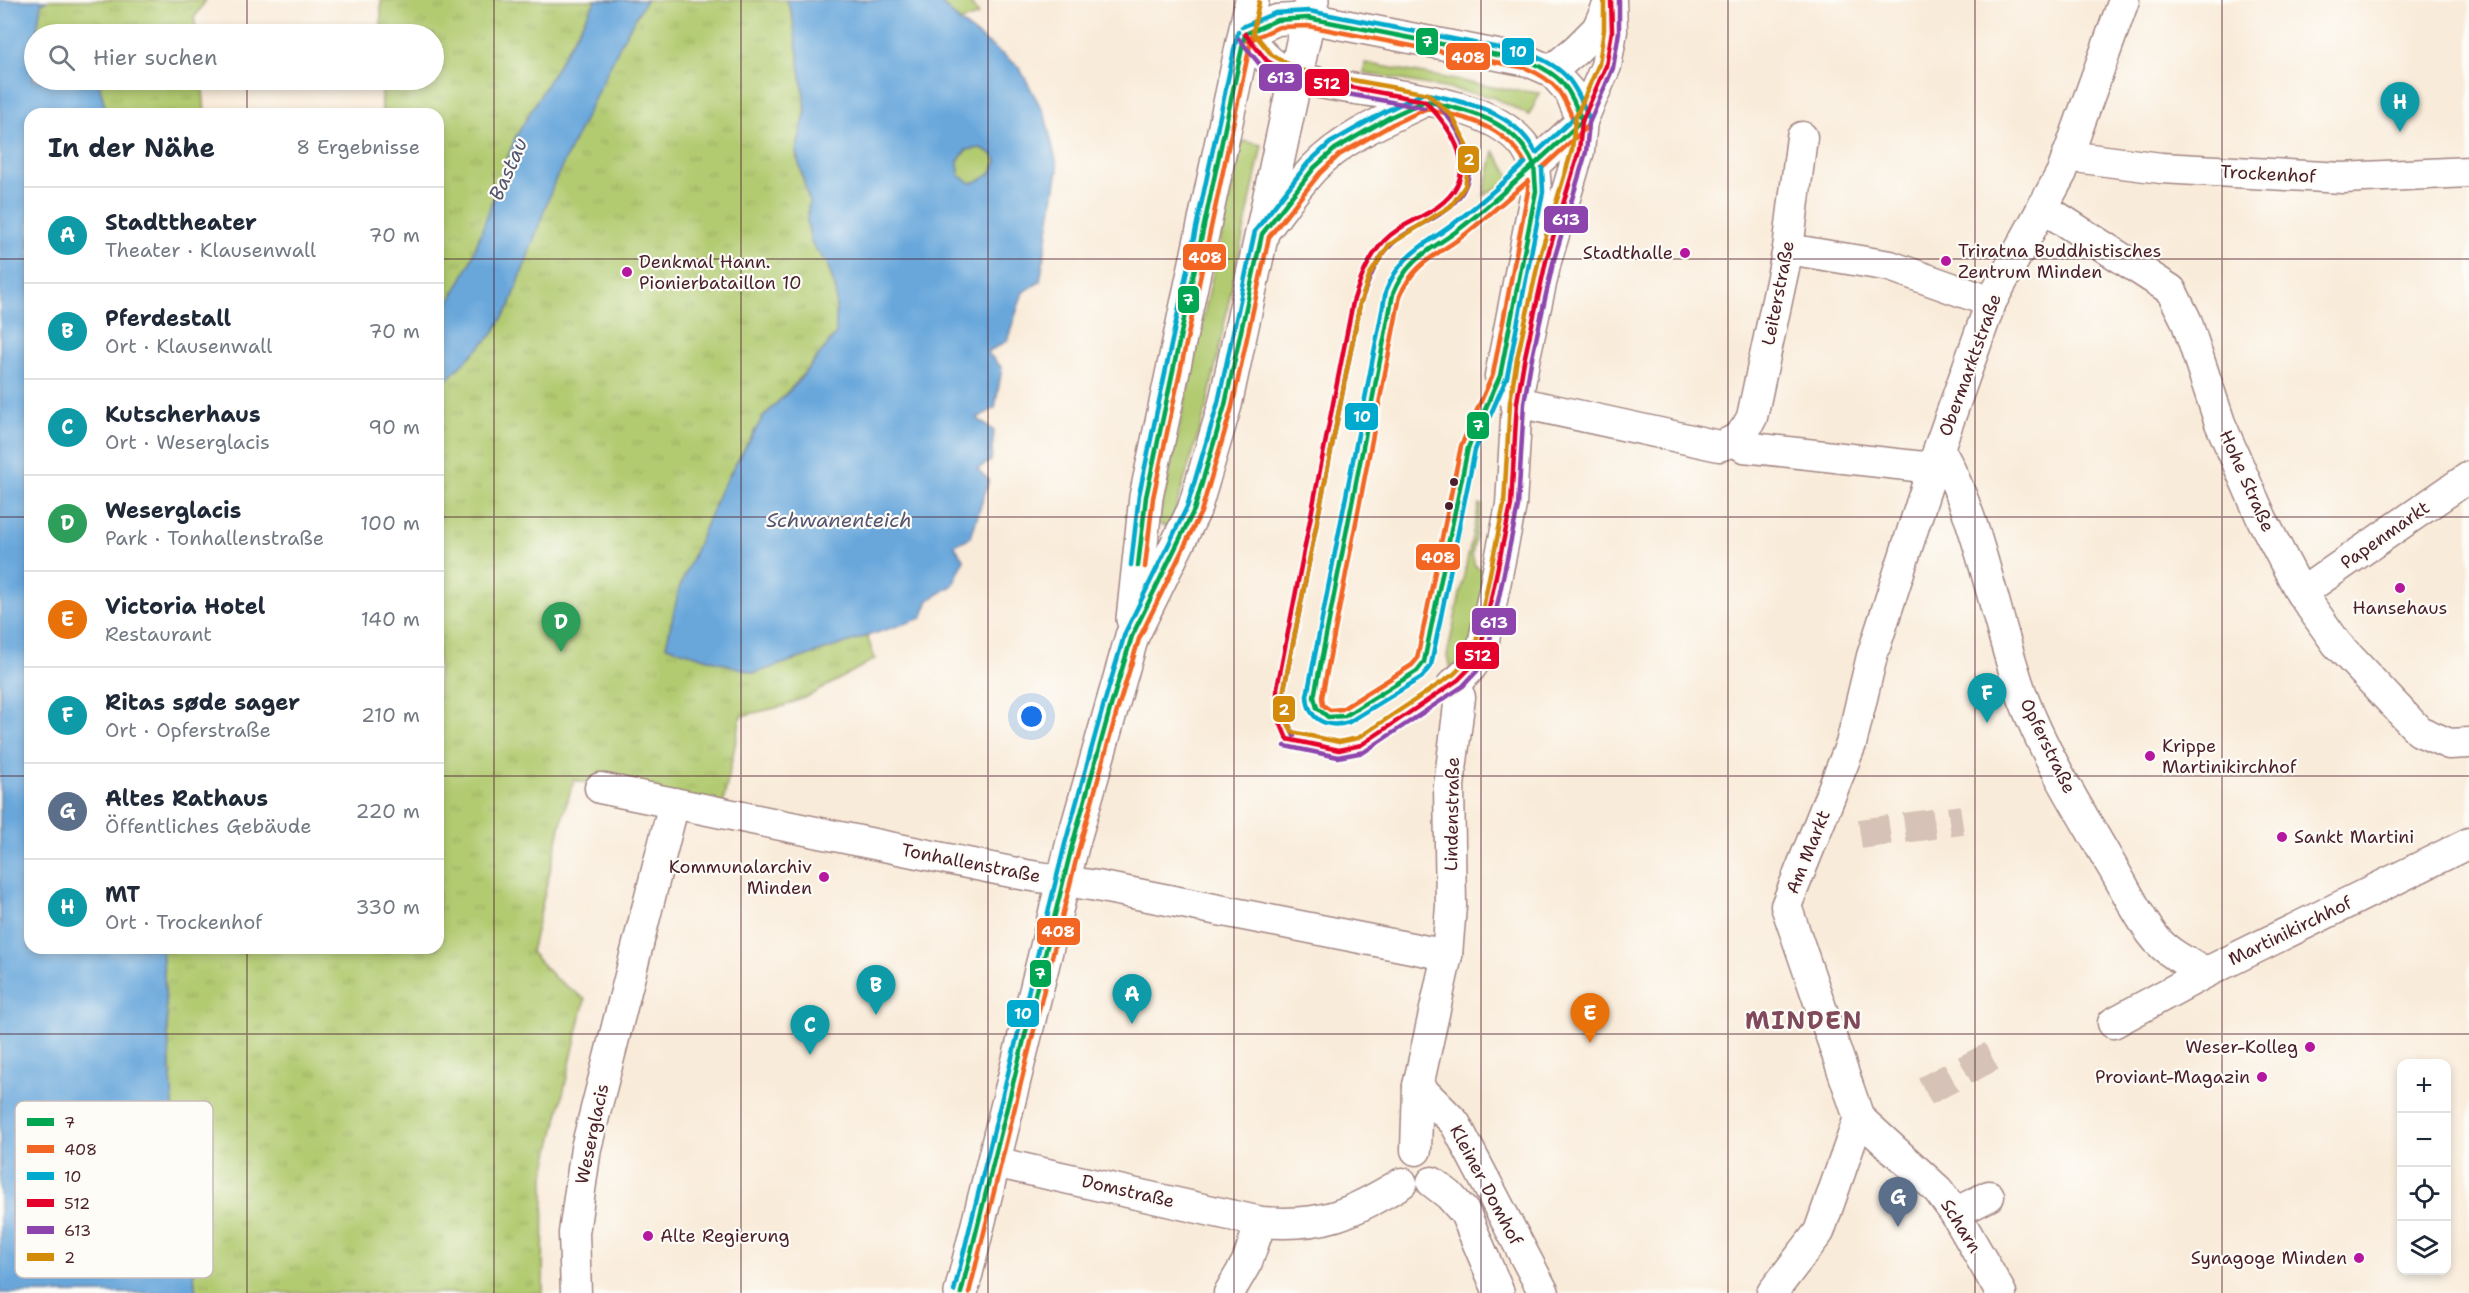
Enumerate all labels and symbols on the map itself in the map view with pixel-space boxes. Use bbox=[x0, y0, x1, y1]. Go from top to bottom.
line badge: 7 bbox=[1415, 27, 1439, 56]
text: 7 bbox=[1421, 31, 1433, 52]
line badge: 10 bbox=[1501, 37, 1535, 66]
text: 10 bbox=[1509, 41, 1527, 62]
line badge: 408 bbox=[1445, 42, 1491, 71]
text: 408 bbox=[1451, 47, 1485, 68]
line badge: 613 bbox=[1258, 63, 1303, 92]
text: 613 bbox=[1267, 67, 1295, 88]
line badge: 512 bbox=[1304, 68, 1350, 97]
text: 512 bbox=[1313, 73, 1341, 94]
pin: H bbox=[2380, 82, 2420, 132]
water label: Bastau bbox=[483, 134, 533, 204]
line badge: 2 bbox=[1457, 145, 1480, 174]
text: 2 bbox=[1463, 149, 1475, 170]
street label: Trockenhof bbox=[2220, 160, 2317, 189]
line badge: 613 bbox=[1543, 205, 1589, 234]
text: 613 bbox=[1552, 209, 1580, 230]
street label: Leiterstraße bbox=[1756, 239, 1800, 347]
place label: Triratna Buddhistisches Zentrum Minden bbox=[1958, 239, 2162, 284]
place label: Stadthalle bbox=[1583, 241, 1673, 265]
line badge: 408 bbox=[1182, 243, 1227, 271]
marker: Stadthalle bbox=[1678, 246, 1692, 260]
text: 408 bbox=[1188, 247, 1222, 268]
place label: Denkmal Hann. Pionierbataillon 10 bbox=[639, 250, 802, 295]
marker: Triratna Buddhistisches Zentrum Minden bbox=[1939, 254, 1953, 268]
marker: Denkmal Hann. Pionierbataillon 10 bbox=[620, 265, 634, 279]
line badge: 7 bbox=[1177, 285, 1200, 314]
text: 7 bbox=[1182, 289, 1194, 310]
street label: Obermarktstraße bbox=[1933, 290, 2007, 440]
line badge: 10 bbox=[1344, 402, 1379, 431]
text: 10 bbox=[1353, 406, 1371, 427]
line badge: 7 bbox=[1466, 411, 1490, 440]
text: 7 bbox=[1472, 415, 1484, 436]
street label: Hohe Straße bbox=[2214, 426, 2280, 536]
unlabelled marker bbox=[1448, 476, 1460, 488]
street label: Papenmarkt bbox=[2336, 495, 2435, 575]
unlabelled marker bbox=[1443, 500, 1455, 512]
water label: Schwanenteich bbox=[766, 507, 912, 533]
line badge: 408 bbox=[1415, 543, 1461, 571]
text: 408 bbox=[1421, 547, 1455, 568]
marker: Hansehaus bbox=[2393, 581, 2407, 595]
place label: Hansehaus bbox=[2353, 596, 2447, 620]
pin: D bbox=[542, 602, 580, 652]
line badge: 613 bbox=[1471, 607, 1517, 636]
text: 613 bbox=[1480, 612, 1508, 633]
line badge: 512 bbox=[1455, 641, 1500, 670]
text: 512 bbox=[1464, 645, 1492, 666]
pin: F bbox=[1968, 674, 2006, 723]
street label: Opferstraße bbox=[2015, 694, 2081, 798]
line badge: 2 bbox=[1272, 695, 1296, 723]
text: 2 bbox=[1278, 699, 1290, 720]
your location bbox=[1017, 702, 1046, 731]
place label: Krippe Martinikirchhof bbox=[2162, 734, 2297, 779]
marker: Krippe Martinikirchhof bbox=[2143, 749, 2157, 763]
street label: Lindenstraße bbox=[1439, 757, 1465, 871]
street label: Am Markt bbox=[1780, 806, 1836, 897]
place label: Sankt Martini bbox=[2294, 825, 2414, 849]
marker: Sankt Martini bbox=[2275, 830, 2289, 844]
street label: Tonhallenstraße bbox=[899, 838, 1043, 888]
place label: Kommunalarchiv Minden bbox=[669, 855, 812, 900]
marker: Kommunalarchiv Minden bbox=[817, 870, 831, 884]
street label: Martinikirchhof bbox=[2224, 891, 2356, 971]
line badge: 408 bbox=[1036, 917, 1081, 946]
text: 408 bbox=[1041, 921, 1075, 942]
line badge: 7 bbox=[1029, 959, 1052, 988]
text: 7 bbox=[1034, 963, 1046, 984]
pin: B bbox=[856, 966, 896, 1015]
pin: A bbox=[1112, 974, 1152, 1024]
pin: E bbox=[1570, 994, 1610, 1043]
line badge: 10 bbox=[1006, 999, 1040, 1028]
text: 10 bbox=[1014, 1003, 1032, 1024]
district label: MINDEN bbox=[1745, 1005, 1863, 1037]
pin: C bbox=[790, 1006, 830, 1055]
place label: Weser-Kolleg bbox=[2185, 1035, 2298, 1059]
marker: Weser-Kolleg bbox=[2303, 1040, 2317, 1054]
place label: Proviant-Magazin bbox=[2095, 1065, 2250, 1089]
marker: Proviant-Magazin bbox=[2255, 1070, 2269, 1084]
street label: Weserglacis bbox=[570, 1081, 614, 1187]
legend bbox=[15, 1101, 213, 1278]
text: 7 bbox=[64, 1112, 75, 1133]
street label: Kleiner Domhof bbox=[1444, 1121, 1528, 1250]
text: 408 bbox=[64, 1139, 97, 1160]
text: 10 bbox=[64, 1166, 81, 1187]
street label: Domstraße bbox=[1079, 1169, 1177, 1213]
pin: G bbox=[1878, 1178, 1918, 1227]
text: 512 bbox=[64, 1193, 90, 1214]
street label: Scharn bbox=[1935, 1194, 1987, 1258]
text: 613 bbox=[64, 1220, 91, 1241]
place label: Alte Regierung bbox=[660, 1224, 790, 1248]
marker: Alte Regierung bbox=[641, 1229, 655, 1243]
place label: Synagoge Minden bbox=[2191, 1246, 2347, 1270]
text: 2 bbox=[64, 1247, 75, 1268]
marker: Synagoge Minden bbox=[2352, 1251, 2366, 1265]

